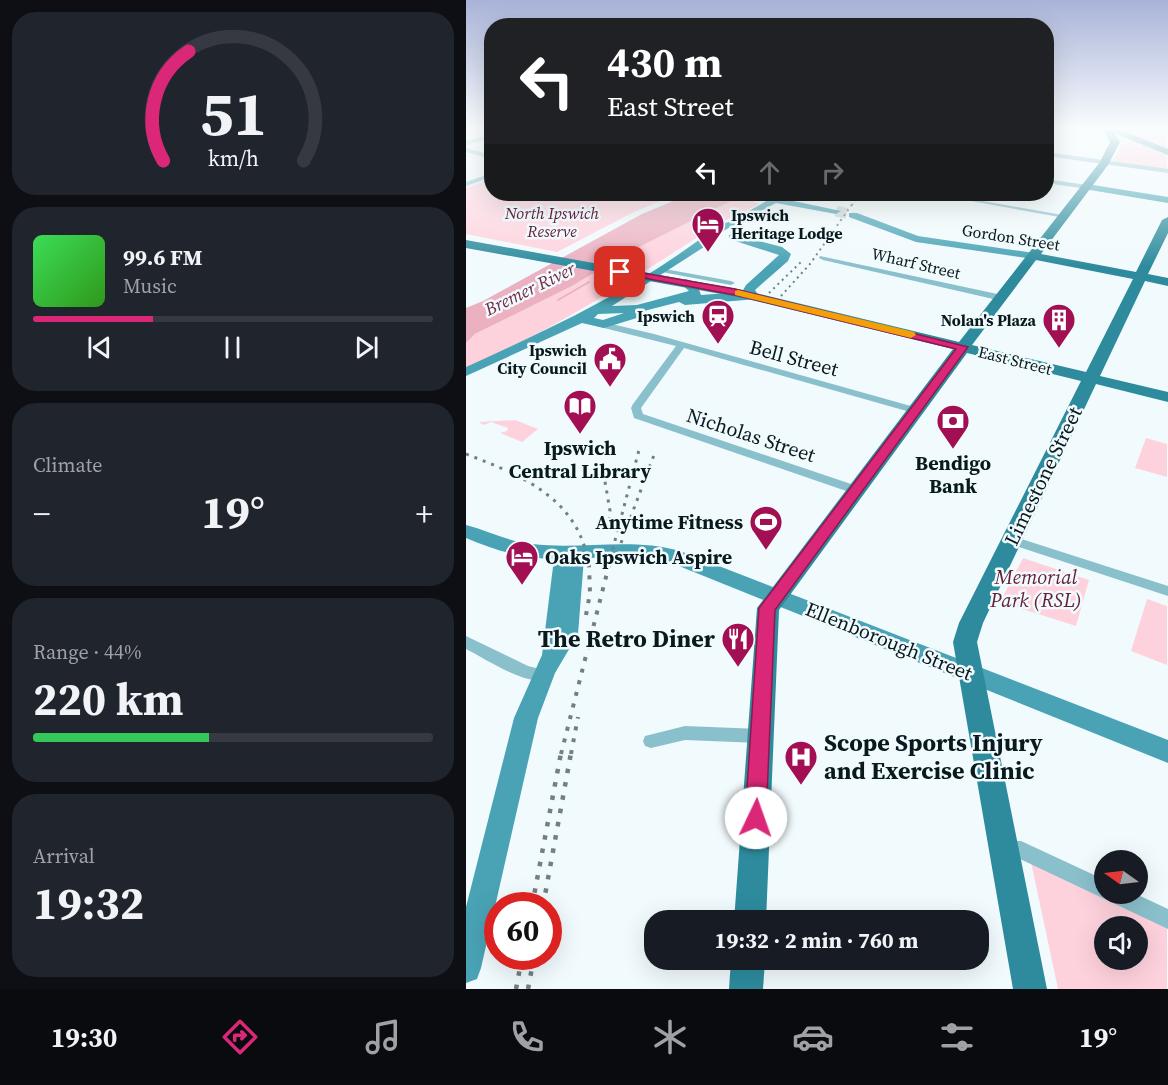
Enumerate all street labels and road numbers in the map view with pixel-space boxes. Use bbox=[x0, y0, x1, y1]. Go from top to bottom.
street label: Gordon Street bbox=[960, 218, 1062, 256]
street label: Wharf Street bbox=[869, 242, 963, 284]
street label: Bell Street bbox=[746, 333, 842, 383]
street label: East Street bbox=[976, 340, 1055, 380]
street label: Nicholas Street bbox=[683, 401, 820, 469]
street label: Limestone Street bbox=[997, 402, 1089, 550]
street label: Ellenborough Street bbox=[801, 595, 977, 687]

